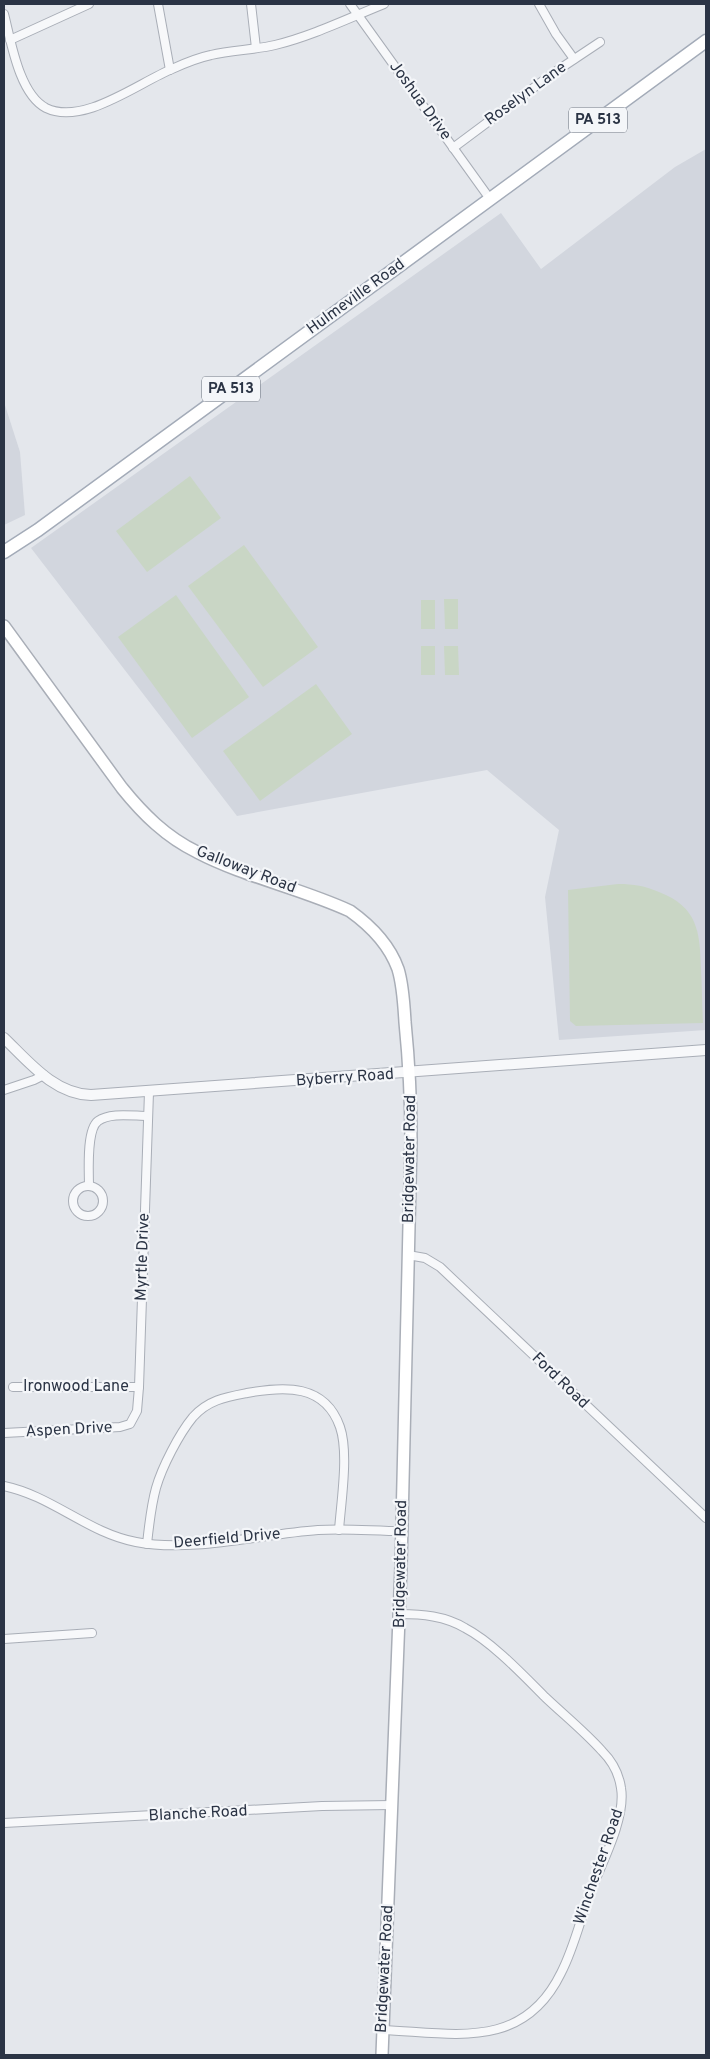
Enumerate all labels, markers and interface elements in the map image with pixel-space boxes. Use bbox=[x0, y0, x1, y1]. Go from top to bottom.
street label: Joshua Drive bbox=[385, 57, 455, 145]
street label: Roselyn Lane bbox=[481, 58, 571, 130]
road number: PA 513 bbox=[569, 108, 627, 132]
street label: Hulmeville Road bbox=[303, 255, 409, 339]
road number: PA 513 bbox=[202, 376, 260, 402]
street label: Galloway Road bbox=[193, 842, 299, 898]
street label: Byberry Road bbox=[295, 1065, 395, 1091]
street label: Bridgewater Road bbox=[399, 1095, 421, 1223]
street label: Myrtle Drive bbox=[131, 1213, 155, 1301]
street label: Ford Road bbox=[527, 1349, 593, 1413]
street label: Ironwood Lane bbox=[23, 1377, 129, 1397]
street label: Aspen Drive bbox=[25, 1418, 113, 1442]
street label: Bridgewater Road bbox=[390, 1500, 412, 1628]
street label: Deerfield Drive bbox=[173, 1524, 281, 1554]
street label: Blanche Road bbox=[148, 1801, 248, 1827]
street label: Winchester Road bbox=[570, 1806, 628, 1928]
street label: Bridgewater Road bbox=[372, 1904, 398, 2034]

